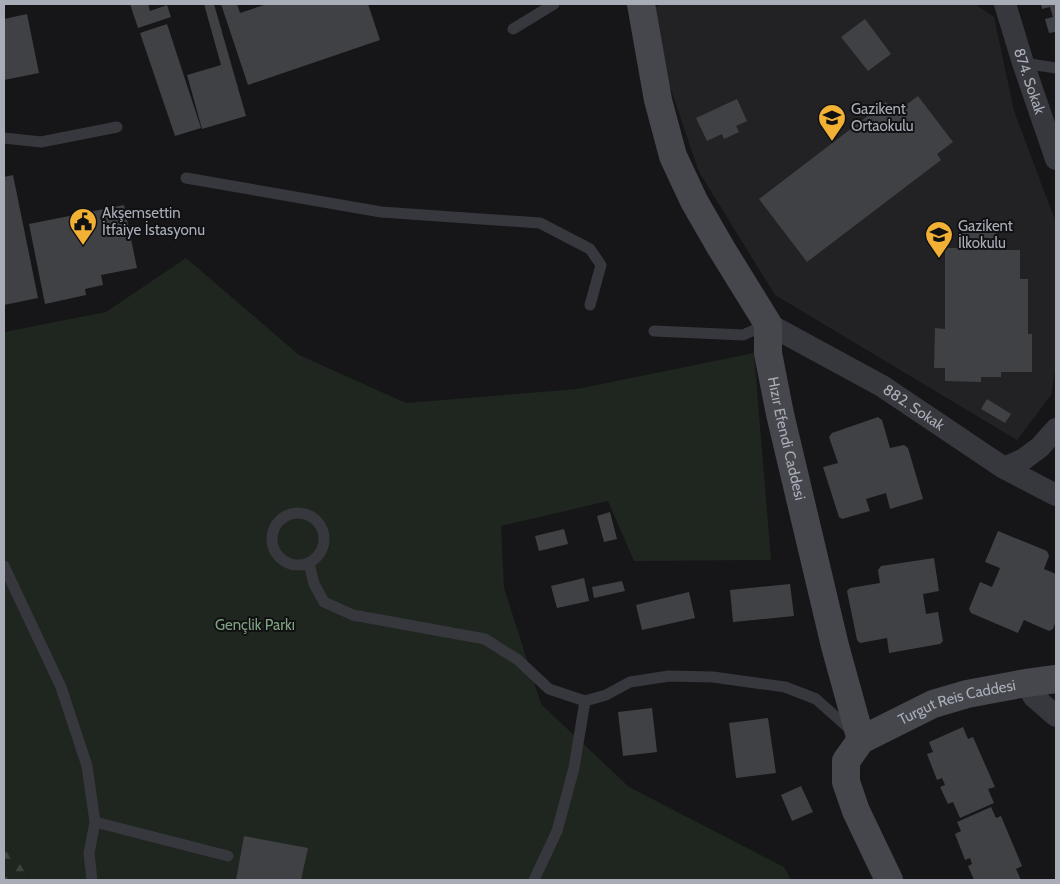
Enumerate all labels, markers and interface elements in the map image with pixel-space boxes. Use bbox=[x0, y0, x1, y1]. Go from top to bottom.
street label: 874. Sokak bbox=[1010, 46, 1049, 117]
place label: Gazikent Ortaokulu bbox=[851, 100, 914, 135]
school or university icon: Gazikent Ortaokulu bbox=[817, 103, 847, 142]
place label: Akşemsettin İtfaiye İstasyonu bbox=[102, 204, 205, 239]
public building icon: Akşemsettin İtfaiye İstasyonu bbox=[68, 207, 98, 246]
place label: Gazikent İlkokulu bbox=[958, 217, 1013, 252]
school or university icon: Gazikent İlkokulu bbox=[924, 220, 954, 259]
street label: Hızır Efendi Caddesi bbox=[764, 375, 809, 502]
street label: 882. Sokak bbox=[880, 380, 948, 435]
park label: Gençlik Parkı bbox=[215, 616, 295, 634]
street label: Turgut Reis Caddesi bbox=[895, 676, 1017, 729]

